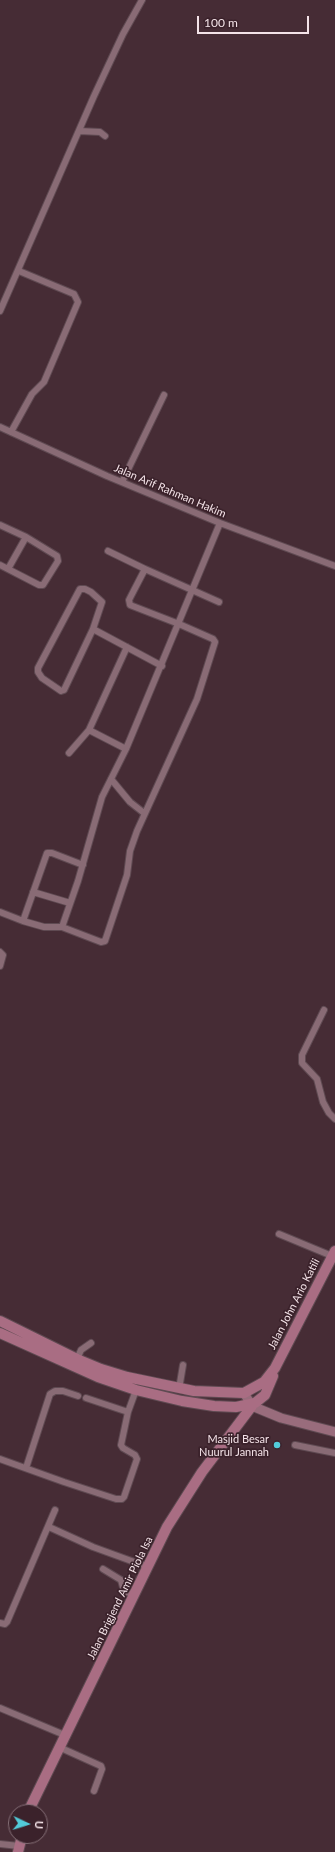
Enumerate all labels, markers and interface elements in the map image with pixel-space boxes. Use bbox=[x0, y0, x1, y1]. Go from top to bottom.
scale bar bbox=[199, 8, 311, 34]
text: 100 m bbox=[204, 15, 238, 30]
street label: Jalan Arif Rahman Hakim bbox=[112, 461, 228, 521]
street label: Jalan John Ario Katili bbox=[265, 1256, 323, 1352]
place label: Masjid Besar Nuurul Jannah bbox=[199, 1432, 269, 1458]
marker: Masjid Besar Nuurul Jannah bbox=[272, 1440, 282, 1450]
street label: Jalan Brigjend Amir Piola Isa bbox=[84, 1534, 156, 1662]
north arrow bbox=[8, 1804, 48, 1844]
text: U bbox=[33, 1820, 46, 1829]

